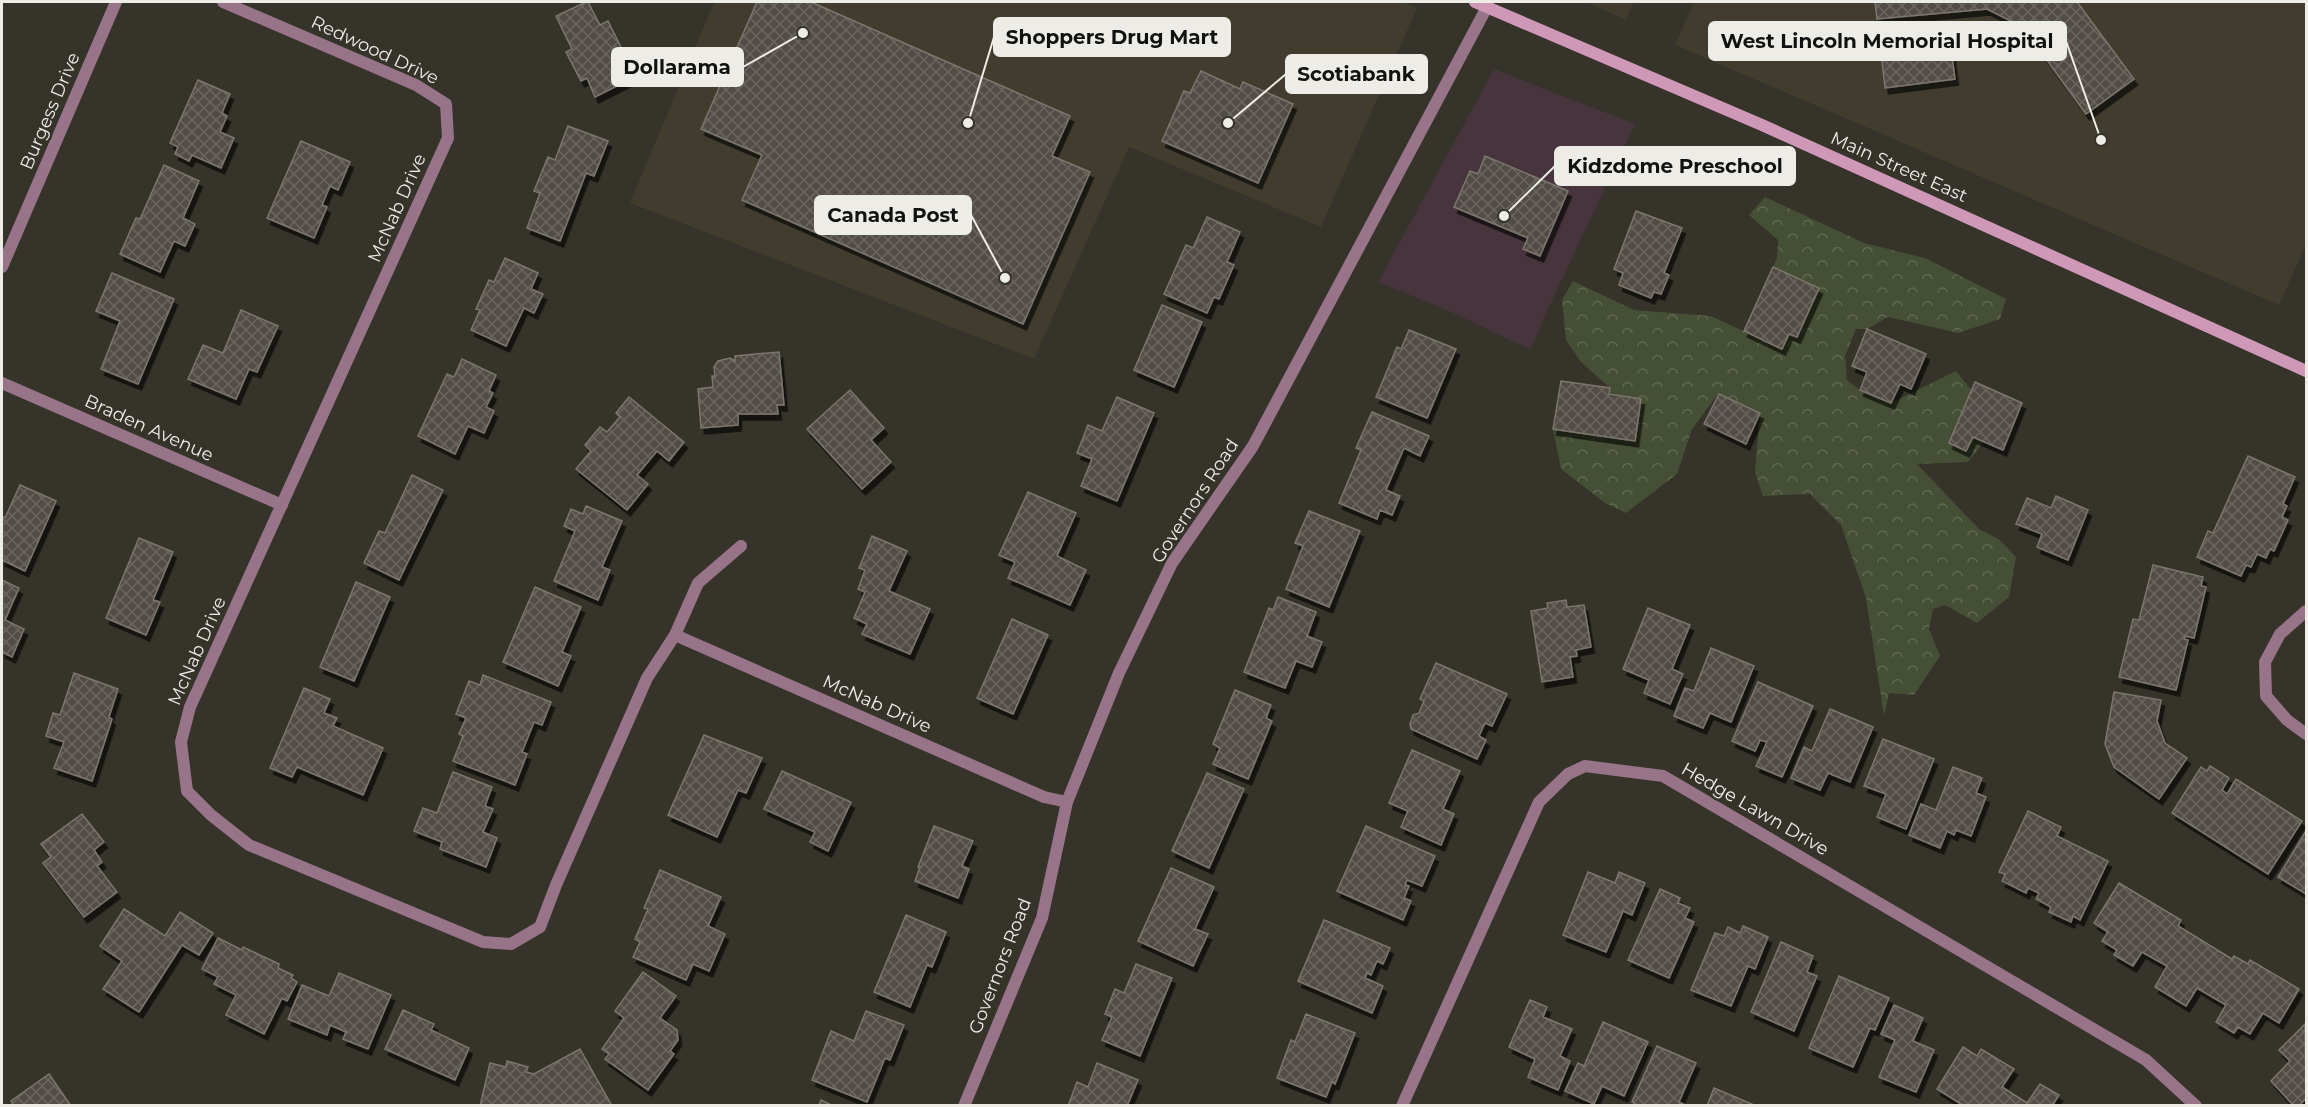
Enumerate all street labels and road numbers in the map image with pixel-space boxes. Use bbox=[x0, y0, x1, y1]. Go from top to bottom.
street label: Redwood Drive bbox=[308, 11, 442, 89]
street label: Burgess Drive bbox=[15, 49, 85, 173]
street label: Main Street East bbox=[1827, 127, 1971, 207]
street label: McNab Drive bbox=[363, 150, 431, 266]
street label: Braden Avenue bbox=[81, 390, 217, 466]
street label: Governors Road bbox=[1147, 435, 1243, 567]
street label: McNab Drive bbox=[163, 593, 231, 709]
street label: McNab Drive bbox=[819, 670, 935, 738]
street label: Hedge Lawn Drive bbox=[1677, 758, 1833, 860]
street label: Governors Road bbox=[964, 895, 1036, 1037]

